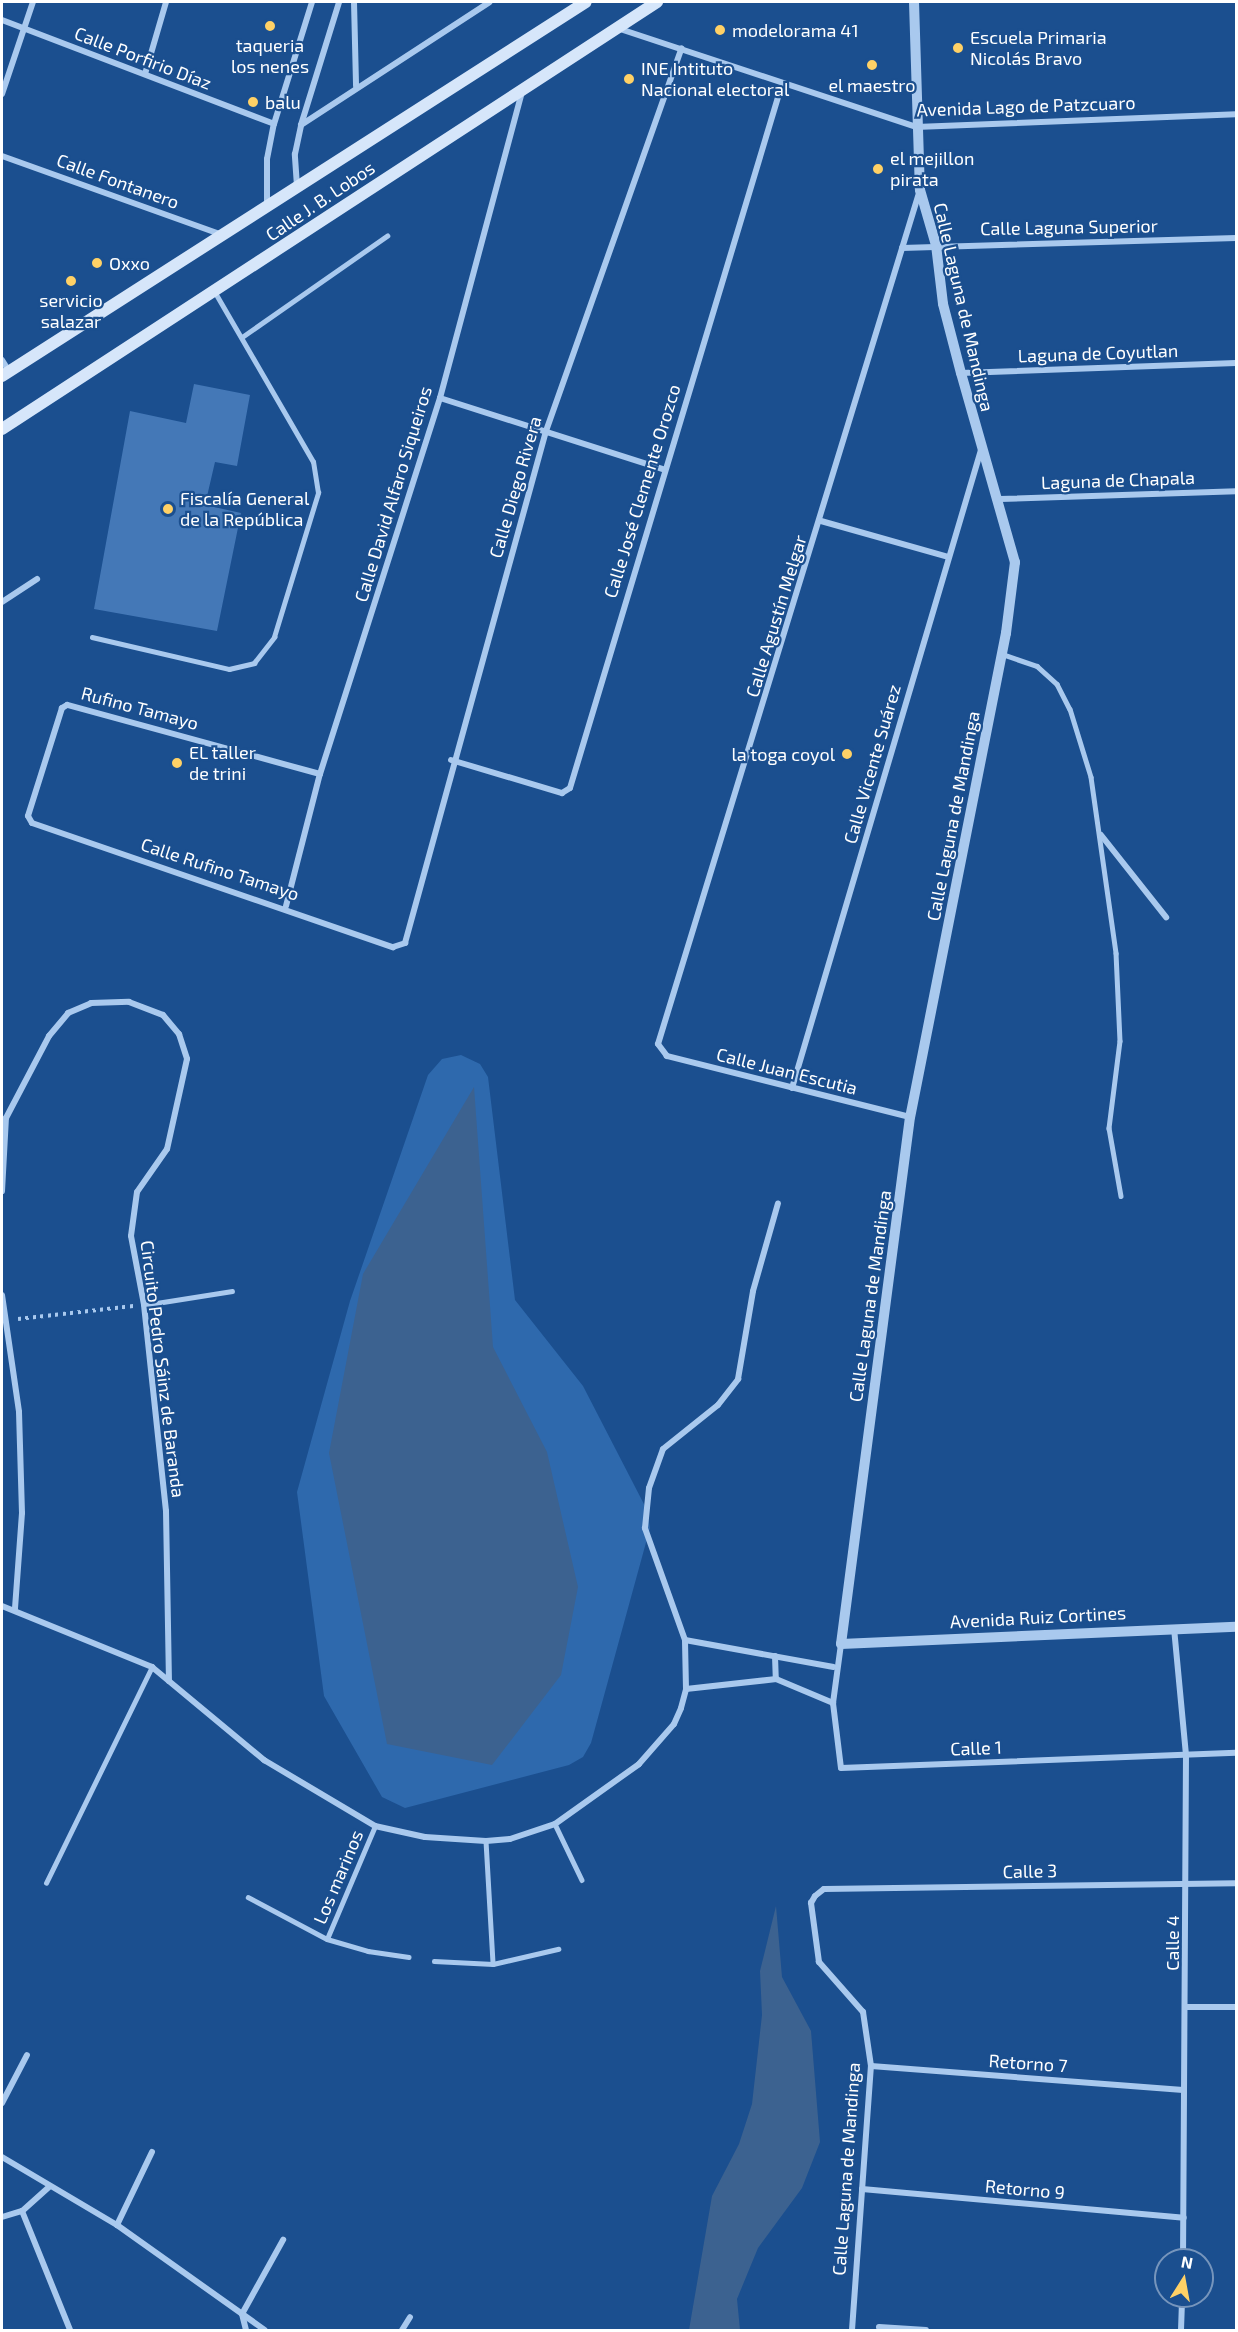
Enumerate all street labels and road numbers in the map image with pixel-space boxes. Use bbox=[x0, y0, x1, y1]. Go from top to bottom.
street label: Calle Porfirio Díaz bbox=[72, 22, 214, 94]
street label: Avenida Lago de Patzcuaro bbox=[916, 91, 1136, 121]
street label: Calle Fontanero bbox=[54, 149, 182, 213]
street label: Calle J. B. Lobos bbox=[261, 157, 379, 245]
street label: Calle Laguna de Mandinga bbox=[929, 201, 999, 413]
street label: Calle Laguna Superior bbox=[980, 215, 1158, 239]
street label: Laguna de Coyutlan bbox=[1017, 339, 1179, 367]
street label: Calle José Clemente Orozco bbox=[599, 381, 685, 601]
street label: Calle David Alfaro Siqueiros bbox=[350, 383, 436, 605]
street label: Calle Diego Rivera bbox=[484, 414, 546, 560]
street label: Laguna de Chapala bbox=[1041, 467, 1195, 493]
street label: Calle Agustín Melgar bbox=[741, 532, 811, 700]
street label: Rufino Tamayo bbox=[79, 682, 201, 734]
street label: Calle Vicente Suárez bbox=[839, 682, 905, 846]
street label: Calle Laguna de Mandinga bbox=[922, 709, 984, 923]
street label: Calle Rufino Tamayo bbox=[138, 833, 302, 905]
street label: Calle Juan Escutia bbox=[714, 1043, 860, 1099]
street label: Calle Laguna de Mandinga bbox=[844, 1189, 896, 1403]
street label: Circuito Pedro Sáinz de Baranda bbox=[137, 1239, 189, 1499]
street label: Avenida Ruiz Cortines bbox=[949, 1602, 1127, 1632]
street label: Calle 1 bbox=[950, 1736, 1002, 1760]
street label: Los marinos bbox=[309, 1827, 367, 1927]
street label: Calle 3 bbox=[1003, 1860, 1057, 1882]
street label: Calle 4 bbox=[1161, 1915, 1183, 1971]
street label: Retorno 7 bbox=[988, 2049, 1068, 2077]
street label: Calle Laguna de Mandinga bbox=[828, 2062, 864, 2276]
street label: Retorno 9 bbox=[984, 2175, 1066, 2203]

